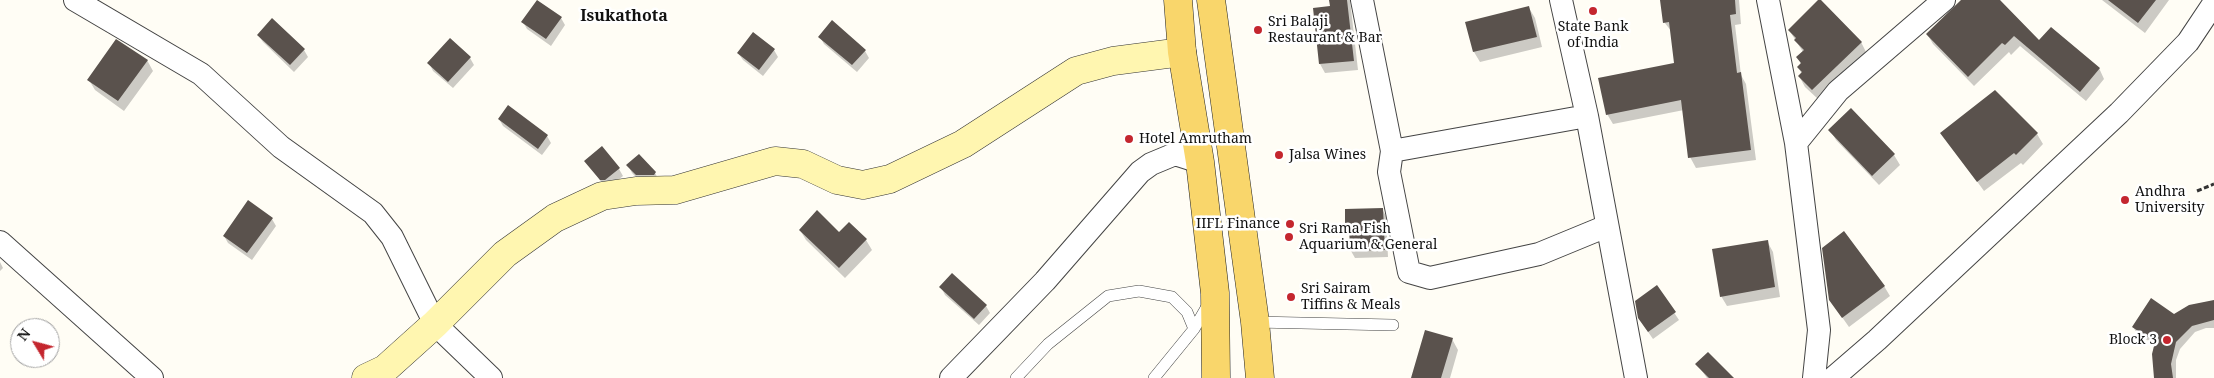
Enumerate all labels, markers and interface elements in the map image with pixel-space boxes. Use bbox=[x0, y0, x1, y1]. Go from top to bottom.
marker: State Bank of India bbox=[1587, 5, 1599, 17]
district label: Isukathota bbox=[580, 6, 668, 26]
place label: Sri Balaji Restaurant & Bar bbox=[1268, 14, 1382, 46]
place label: State Bank of India bbox=[1558, 19, 1628, 52]
marker: Sri Balaji Restaurant & Bar bbox=[1252, 24, 1264, 36]
place label: Hotel Amrutham bbox=[1139, 131, 1252, 147]
marker: Hotel Amrutham bbox=[1123, 133, 1135, 145]
place label: Jalsa Wines bbox=[1289, 147, 1366, 163]
marker: Jalsa Wines bbox=[1273, 149, 1285, 161]
place label: Andhra University bbox=[2135, 184, 2204, 216]
marker: Andhra University bbox=[2119, 194, 2131, 206]
place label: IIFL Finance bbox=[1196, 216, 1280, 232]
marker: IIFL Finance bbox=[1284, 218, 1296, 230]
place label: Sri Rama Fish Aquarium & General bbox=[1299, 221, 1437, 253]
marker: Sri Rama Fish Aquarium & General bbox=[1283, 231, 1295, 243]
place label: Sri Sairam Tiffins & Meals bbox=[1301, 281, 1400, 314]
marker: Sri Sairam Tiffins & Meals bbox=[1285, 291, 1297, 303]
north arrow bbox=[10, 318, 60, 368]
text: N bbox=[13, 324, 34, 344]
place label: Block 3 bbox=[2109, 332, 2157, 348]
marker: Block 3 bbox=[2161, 334, 2173, 346]

